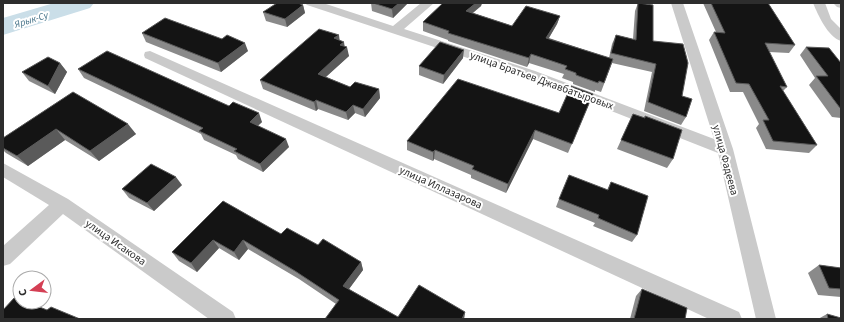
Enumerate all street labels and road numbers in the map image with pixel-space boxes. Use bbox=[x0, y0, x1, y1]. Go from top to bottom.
street label: улица Братьев Джавбатыровых bbox=[468, 47, 616, 114]
street label: улица Фадеева bbox=[709, 123, 742, 197]
street label: улица Иллазарова bbox=[397, 162, 485, 212]
street label: улица Исакова bbox=[82, 216, 149, 269]

